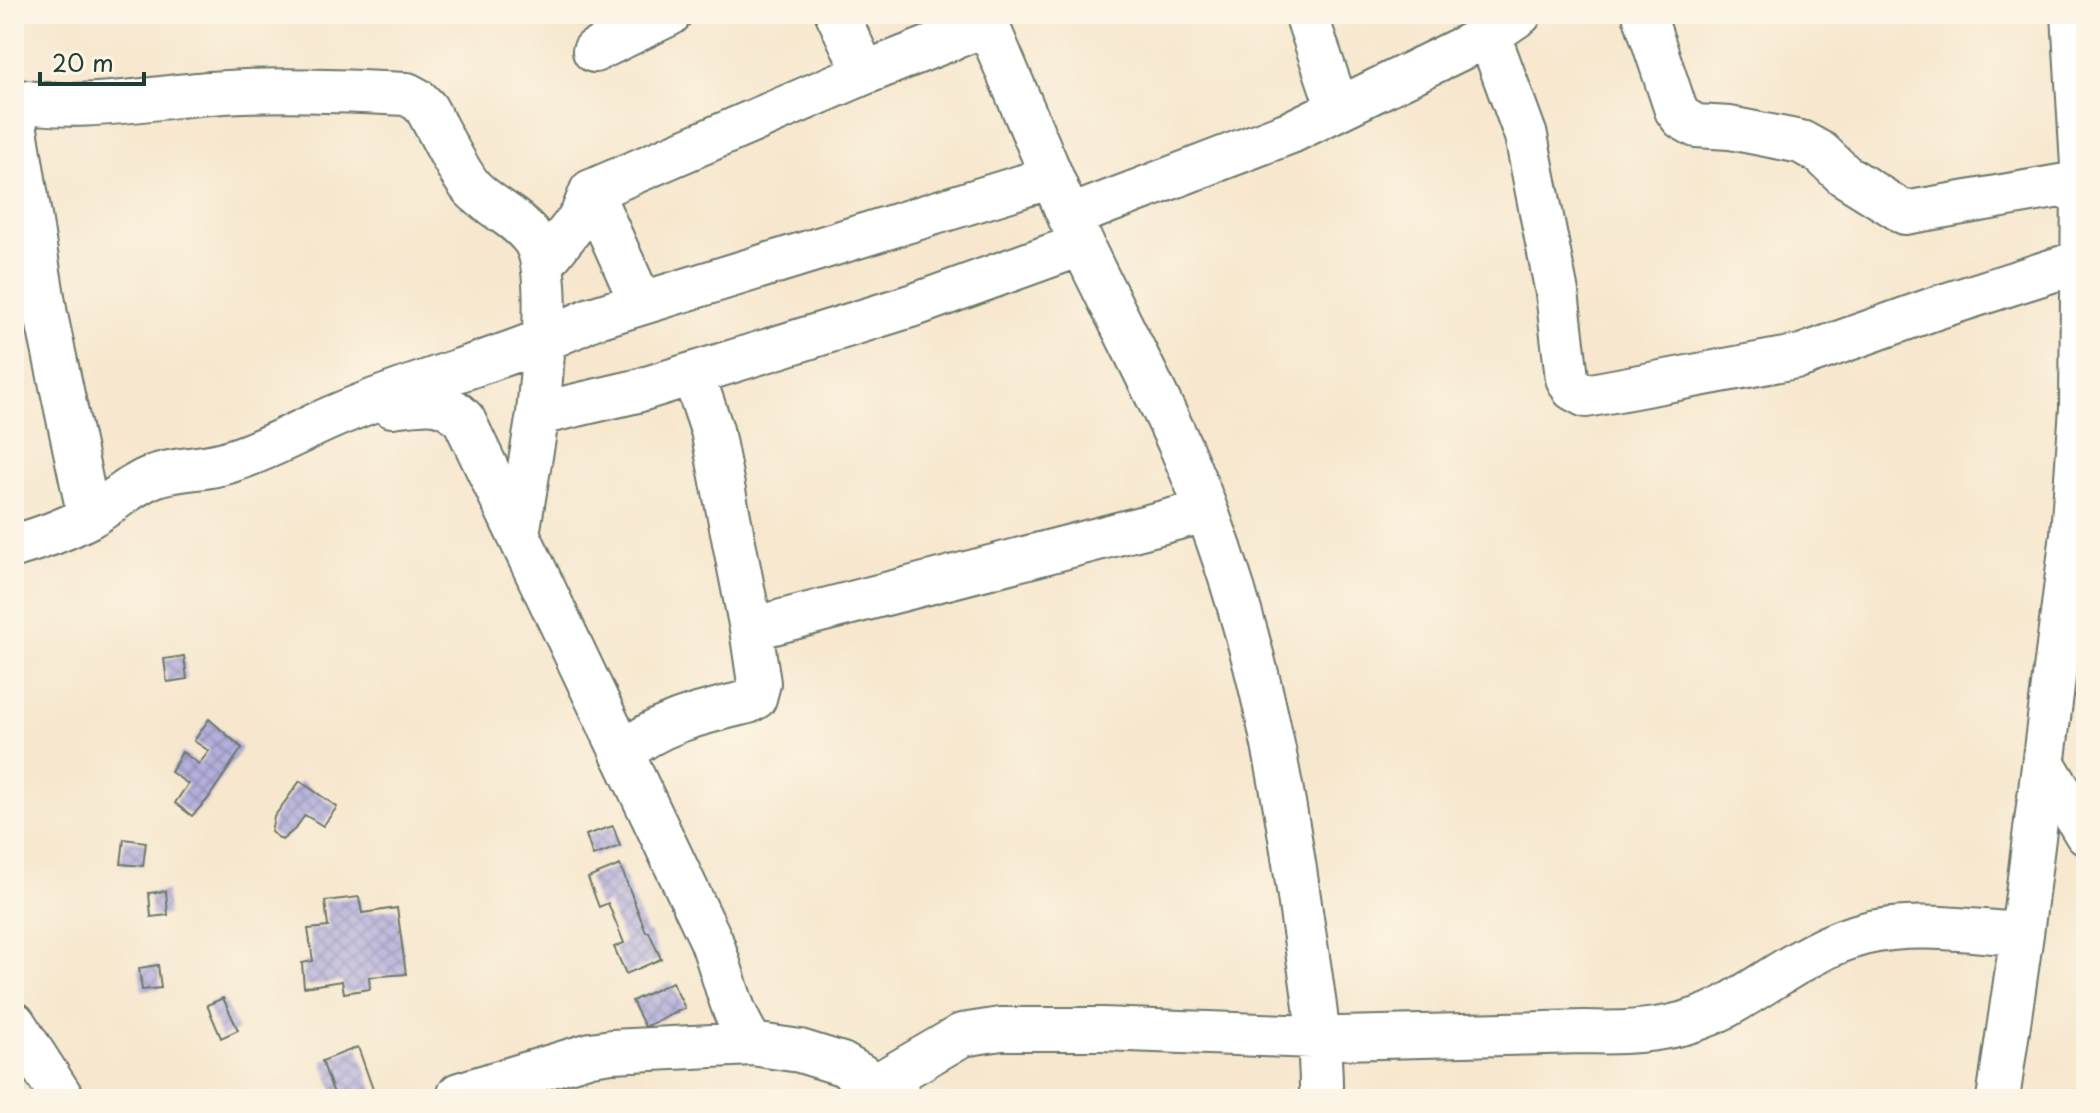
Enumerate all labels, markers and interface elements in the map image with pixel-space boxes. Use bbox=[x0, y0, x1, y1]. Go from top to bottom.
scale bar bbox=[40, 36, 144, 86]
text: 20 m bbox=[52, 44, 114, 80]

